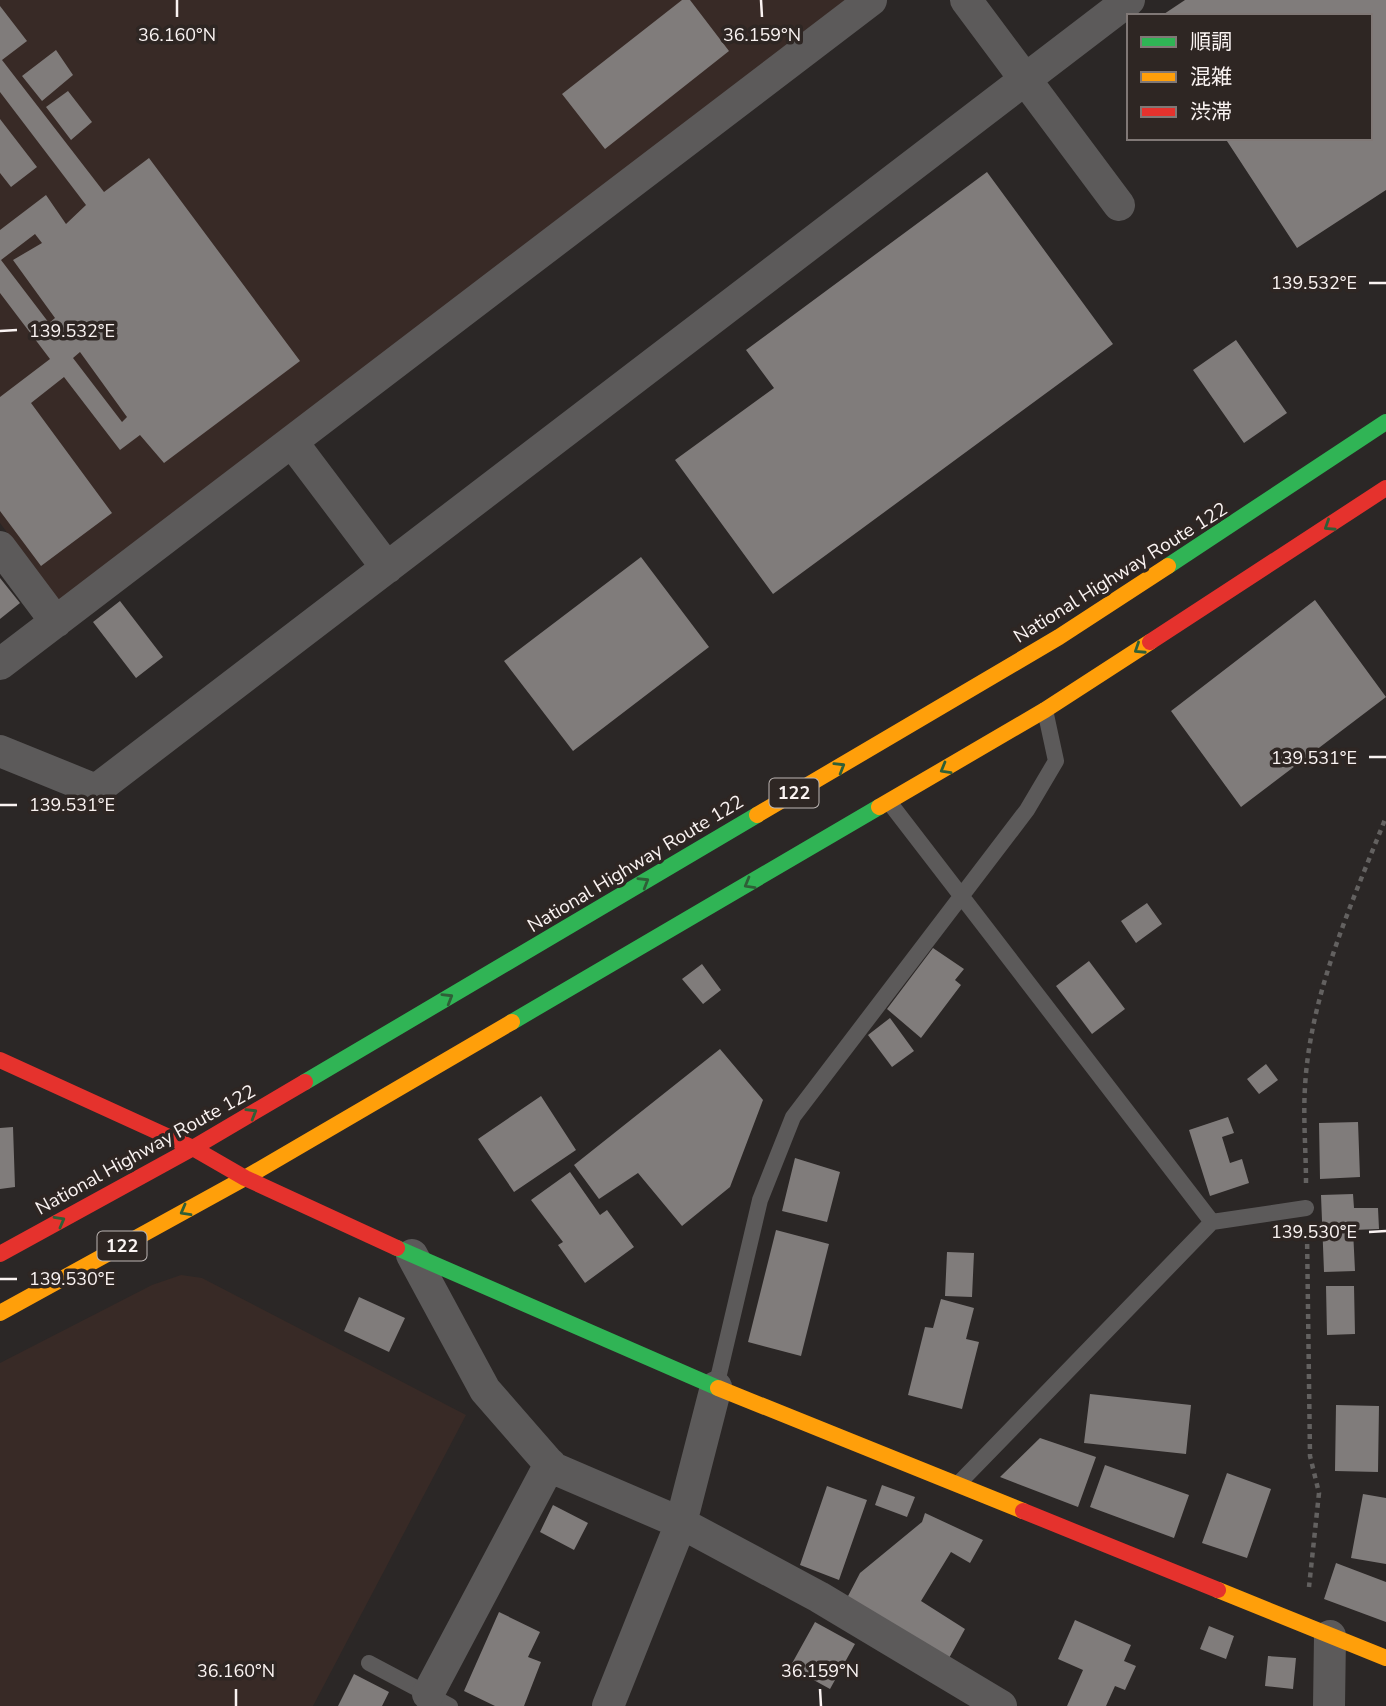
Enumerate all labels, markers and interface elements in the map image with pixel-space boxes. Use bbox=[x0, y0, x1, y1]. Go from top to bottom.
legend bbox=[1127, 14, 1372, 140]
text: 36.160°N bbox=[138, 23, 216, 47]
text: 36.159°N bbox=[723, 23, 801, 47]
text: 順調 bbox=[1190, 28, 1232, 56]
text: 混雑 bbox=[1190, 63, 1232, 91]
text: 渋滞 bbox=[1190, 98, 1232, 126]
text: 139.532°E bbox=[1271, 271, 1357, 295]
text: 139.532°E bbox=[29, 319, 115, 343]
street label: National Highway Route 122 bbox=[1009, 496, 1232, 650]
one-way arrow bbox=[1324, 517, 1337, 530]
one-way arrow bbox=[1133, 641, 1146, 654]
text: 139.531°E bbox=[1271, 746, 1357, 770]
one-way arrow bbox=[939, 761, 952, 774]
one-way arrow bbox=[832, 762, 845, 775]
road number: 122 bbox=[770, 778, 818, 808]
street label: National Highway Route 122 bbox=[523, 789, 748, 939]
text: 139.531°E bbox=[29, 793, 115, 817]
one-way arrow bbox=[743, 876, 756, 889]
one-way arrow bbox=[636, 877, 649, 890]
one-way arrow bbox=[440, 993, 453, 1006]
street label: National Highway Route 122 bbox=[31, 1078, 260, 1221]
one-way arrow bbox=[244, 1109, 257, 1122]
one-way arrow bbox=[180, 1203, 192, 1216]
one-way arrow bbox=[52, 1216, 65, 1229]
text: 139.530°E bbox=[1271, 1220, 1357, 1244]
road number: 122 bbox=[97, 1232, 146, 1260]
text: 139.530°E bbox=[29, 1267, 115, 1291]
text: 36.160°N bbox=[197, 1659, 275, 1683]
text: 36.159°N bbox=[781, 1659, 859, 1683]

